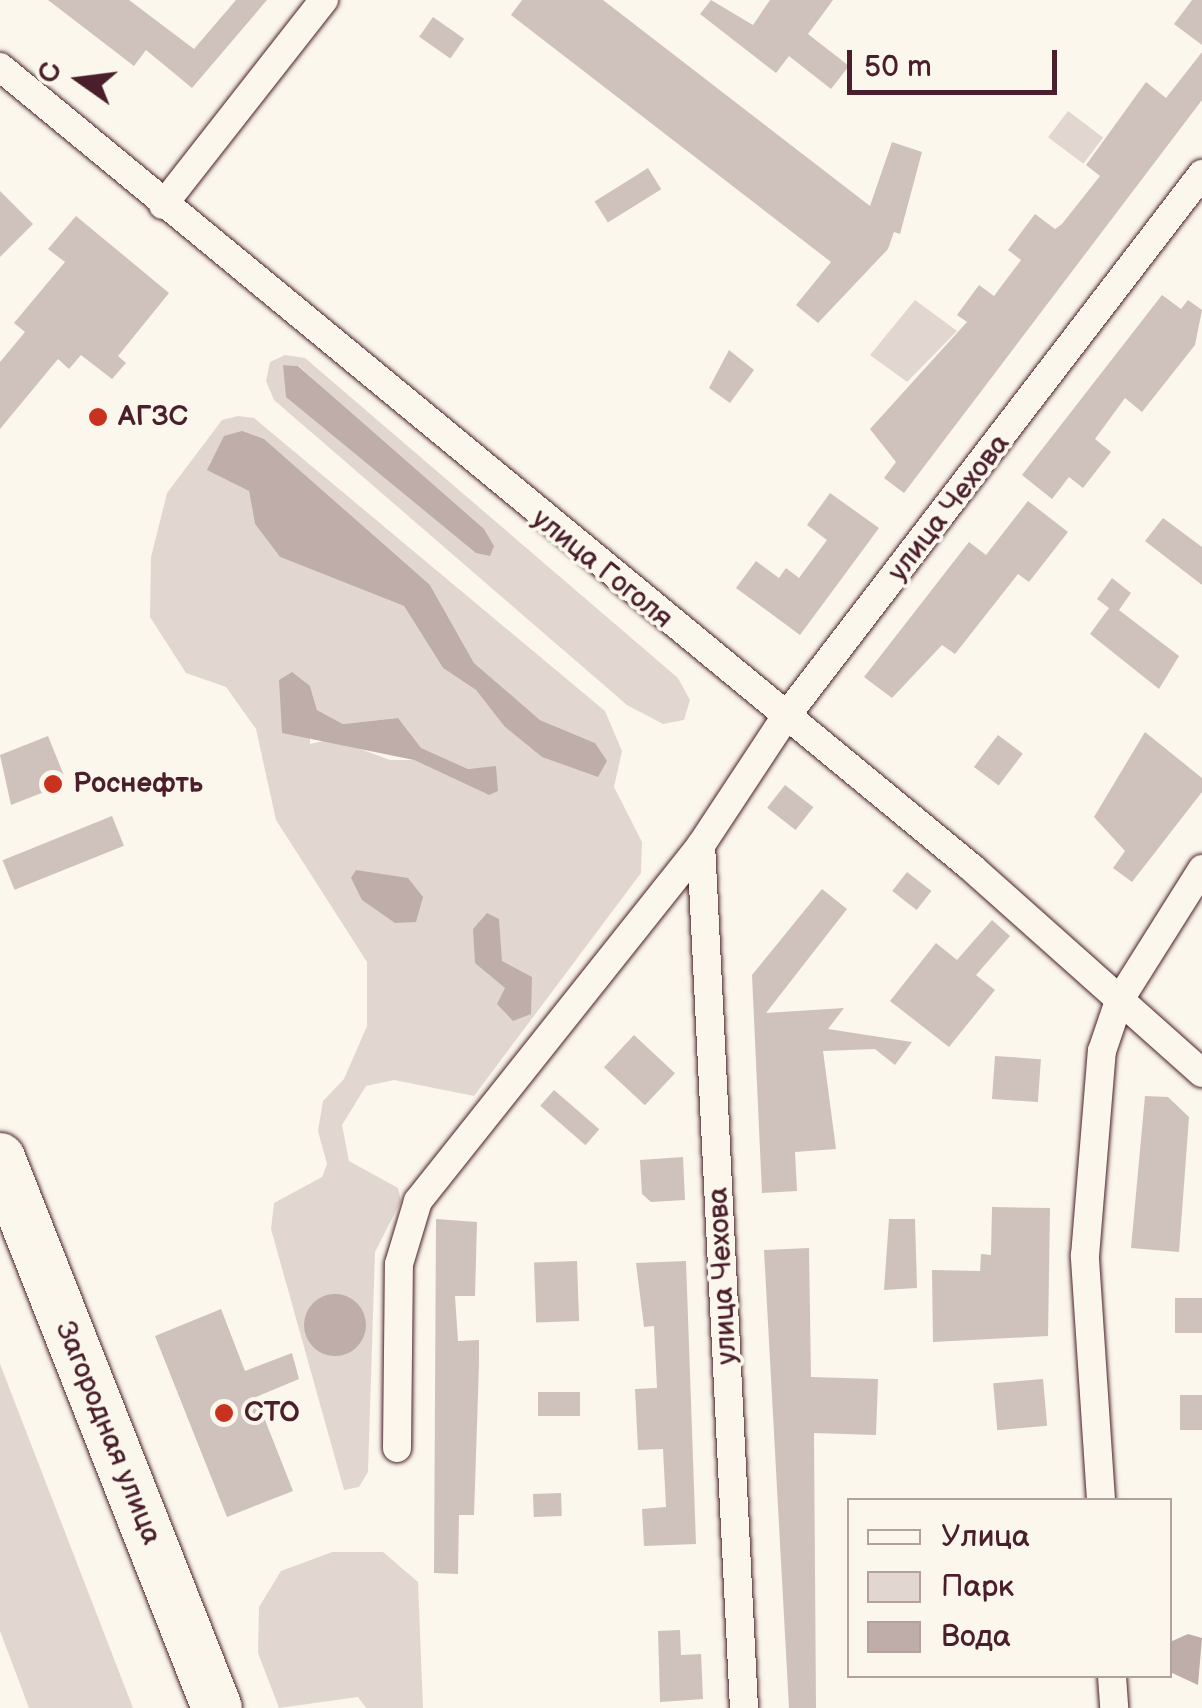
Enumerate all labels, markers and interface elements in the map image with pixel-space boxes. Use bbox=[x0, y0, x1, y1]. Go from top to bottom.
north arrow bbox=[30, 30, 130, 130]
scale bar bbox=[852, 30, 1062, 92]
text: 50 m bbox=[864, 49, 932, 85]
text: С bbox=[32, 59, 69, 86]
place label: АГЗС bbox=[118, 400, 188, 434]
marker: АГЗС bbox=[87, 406, 109, 428]
street label: улица Чехова bbox=[881, 428, 1017, 588]
street label: улица Гоголя bbox=[525, 502, 679, 636]
place label: Роснефть bbox=[73, 767, 203, 801]
marker: Роснефть bbox=[42, 773, 64, 795]
street label: улица Чехова bbox=[702, 1187, 744, 1365]
street label: Загородная улица bbox=[48, 1317, 168, 1549]
place label: СТО bbox=[244, 1396, 300, 1430]
marker: СТО bbox=[213, 1402, 235, 1424]
legend bbox=[847, 1498, 1172, 1678]
text: Улица bbox=[941, 1519, 1030, 1555]
text: Парк bbox=[941, 1569, 1014, 1605]
text: Вода bbox=[941, 1619, 1011, 1655]

